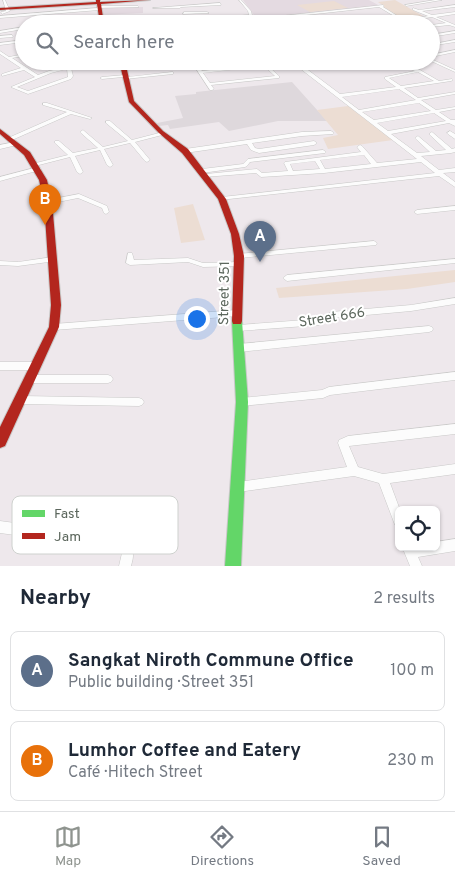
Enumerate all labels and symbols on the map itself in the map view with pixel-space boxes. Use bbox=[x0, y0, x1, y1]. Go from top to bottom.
pin: B bbox=[29, 184, 61, 225]
pin: A bbox=[244, 221, 276, 262]
street label: Street 351 bbox=[216, 261, 234, 325]
street label: Street 666 bbox=[298, 304, 366, 332]
your location bbox=[184, 306, 210, 332]
legend bbox=[12, 496, 178, 554]
text: Fast bbox=[54, 506, 80, 523]
text: Jam bbox=[54, 529, 81, 546]

